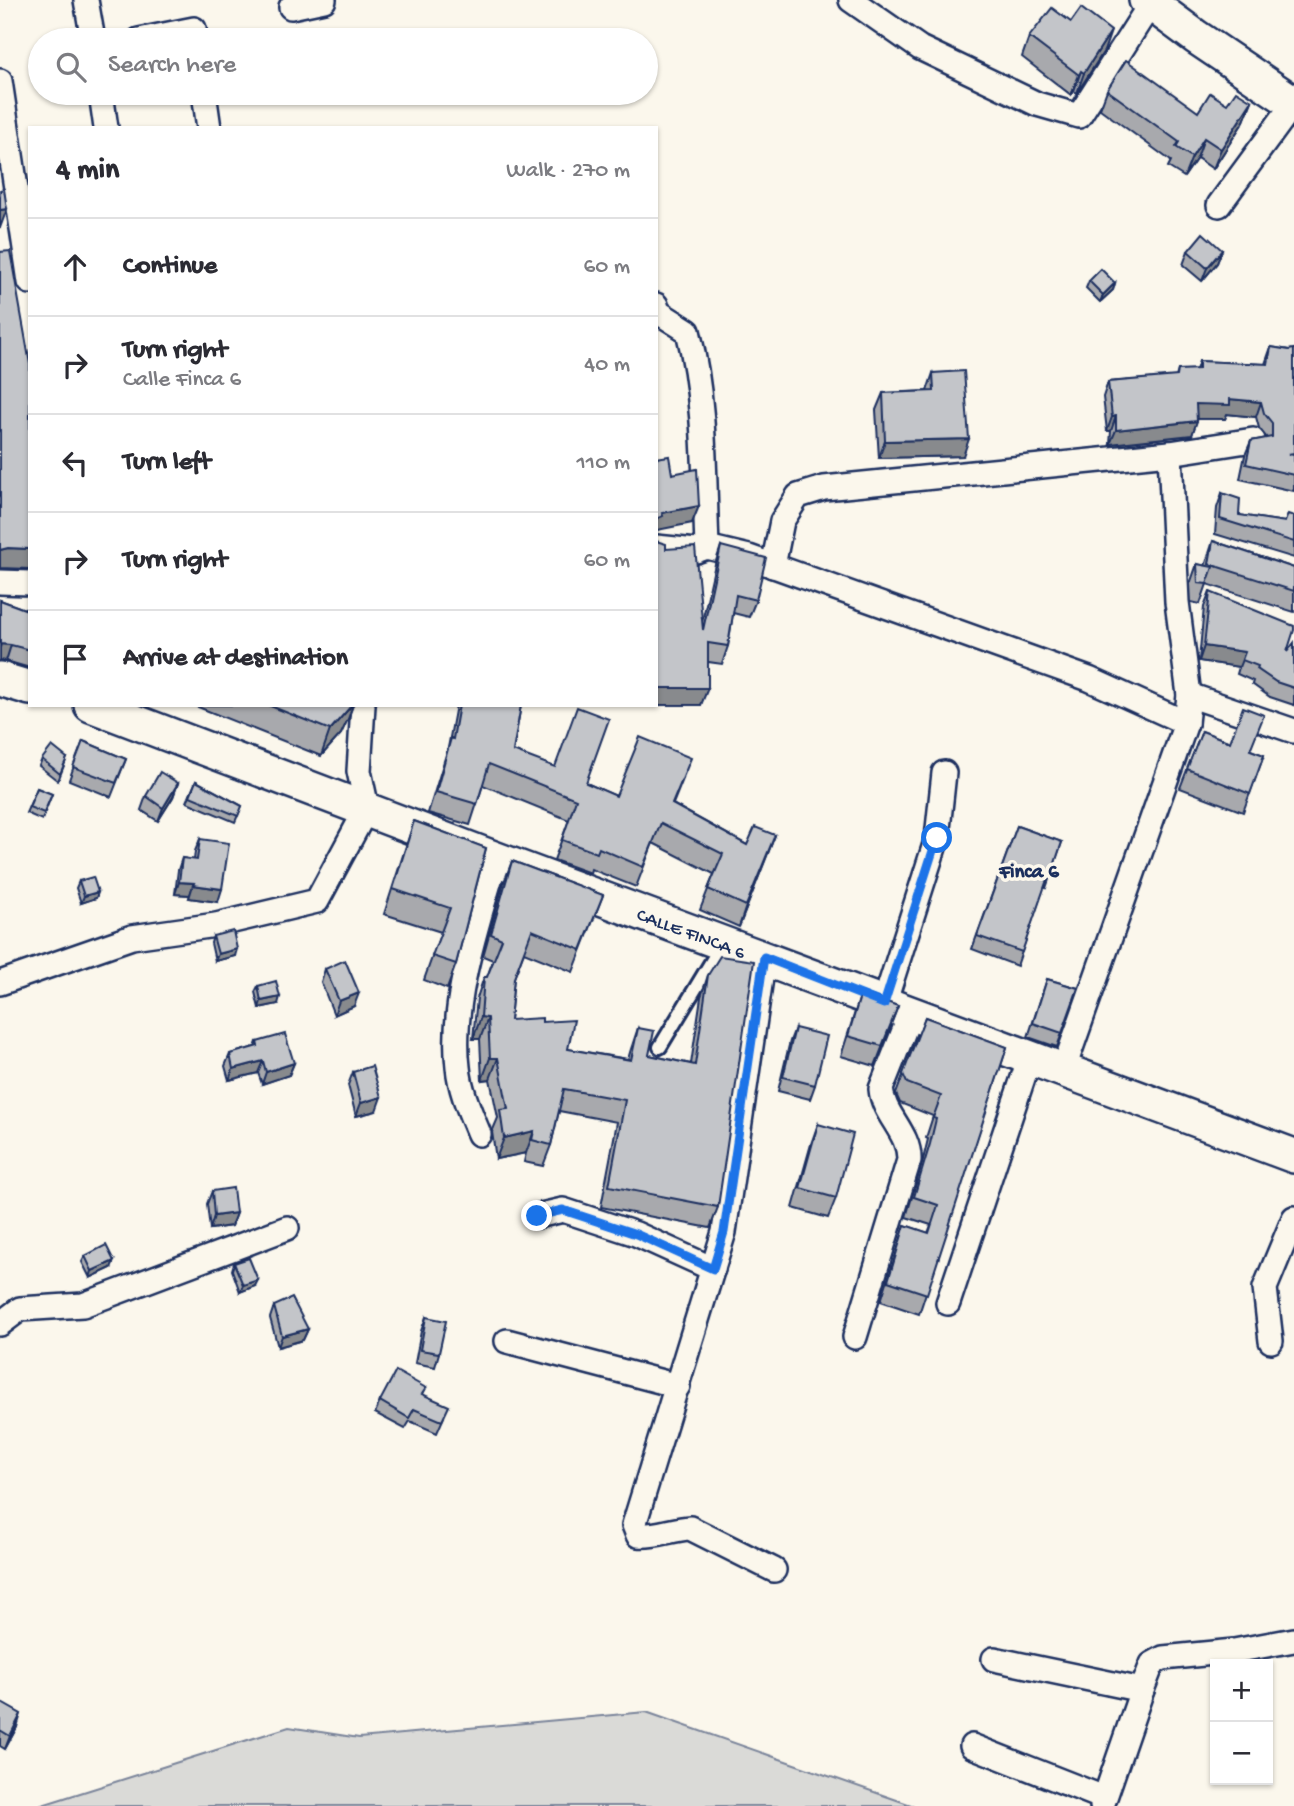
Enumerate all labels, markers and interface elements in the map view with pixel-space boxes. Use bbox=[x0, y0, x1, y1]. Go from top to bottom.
search box bbox=[28, 28, 658, 105]
icon: search bbox=[52, 48, 90, 86]
text: Search here bbox=[108, 51, 236, 82]
text: 4 min bbox=[56, 154, 119, 189]
text: Walk · 270 m bbox=[506, 158, 630, 185]
icon: ahead bbox=[56, 248, 94, 286]
text: Continue bbox=[123, 252, 217, 283]
text: 60 m bbox=[584, 254, 630, 281]
text: Turn right bbox=[123, 336, 227, 367]
icon: right bbox=[56, 346, 94, 384]
text: 40 m bbox=[584, 352, 630, 379]
text: Calle Finca 6 bbox=[123, 367, 241, 394]
icon: left bbox=[56, 444, 94, 482]
text: Turn left bbox=[123, 448, 211, 479]
text: 110 m bbox=[577, 450, 630, 477]
icon: right bbox=[56, 542, 94, 580]
text: Turn right bbox=[123, 546, 227, 577]
text: 60 m bbox=[584, 548, 630, 575]
icon: arrive bbox=[56, 640, 94, 678]
text: Arrive at destination bbox=[123, 644, 348, 675]
route start bbox=[921, 822, 952, 853]
district label: Finca 6 bbox=[998, 861, 1060, 886]
street label: CALLE FINCA 6 bbox=[633, 904, 748, 966]
route end bbox=[521, 1200, 552, 1231]
map controls bbox=[1210, 1659, 1273, 1785]
button: + bbox=[1210, 1659, 1273, 1722]
button: − bbox=[1210, 1722, 1273, 1785]

